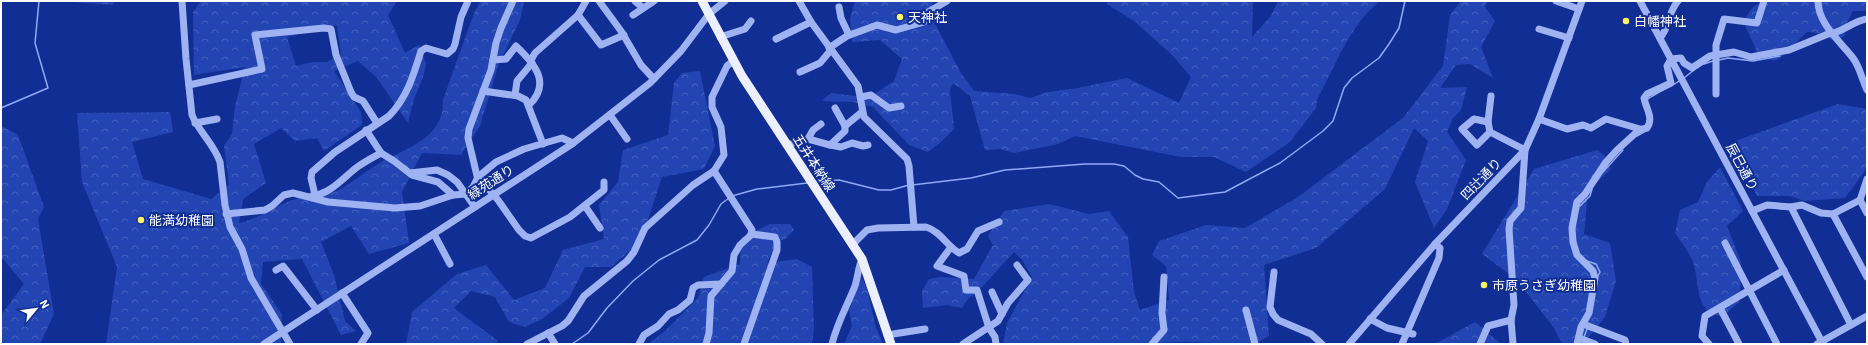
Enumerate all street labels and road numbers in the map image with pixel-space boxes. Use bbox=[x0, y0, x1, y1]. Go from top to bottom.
street label: 五井本納線 bbox=[789, 131, 839, 195]
street label: 辰巳通り bbox=[1722, 140, 1762, 194]
street label: 四辻通り bbox=[1457, 154, 1505, 204]
street label: 緑苑通り bbox=[465, 161, 517, 203]

